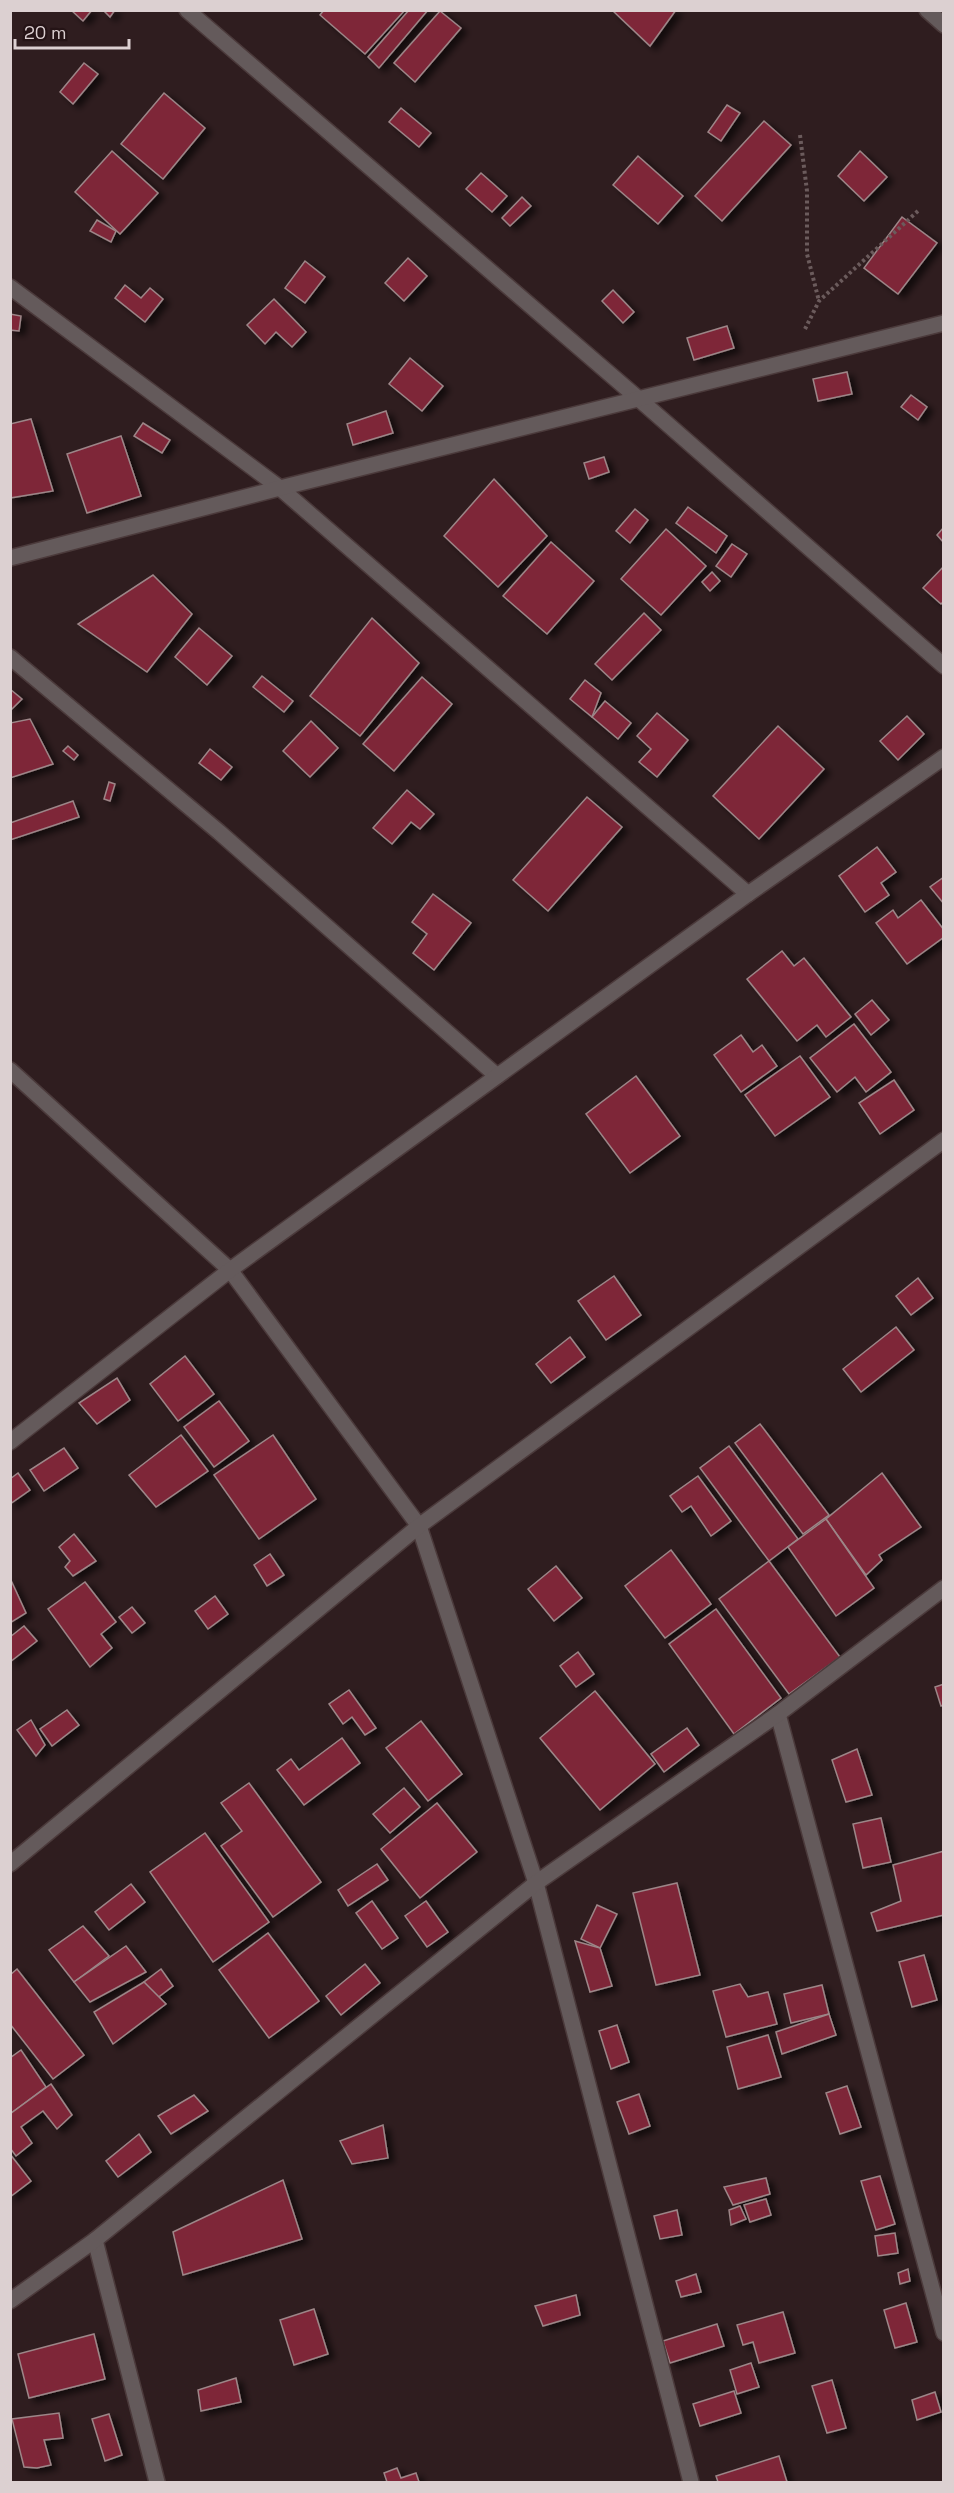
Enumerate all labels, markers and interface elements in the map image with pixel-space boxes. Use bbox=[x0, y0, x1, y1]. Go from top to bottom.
scale bar bbox=[15, 12, 129, 50]
text: 20 m bbox=[24, 21, 67, 44]

